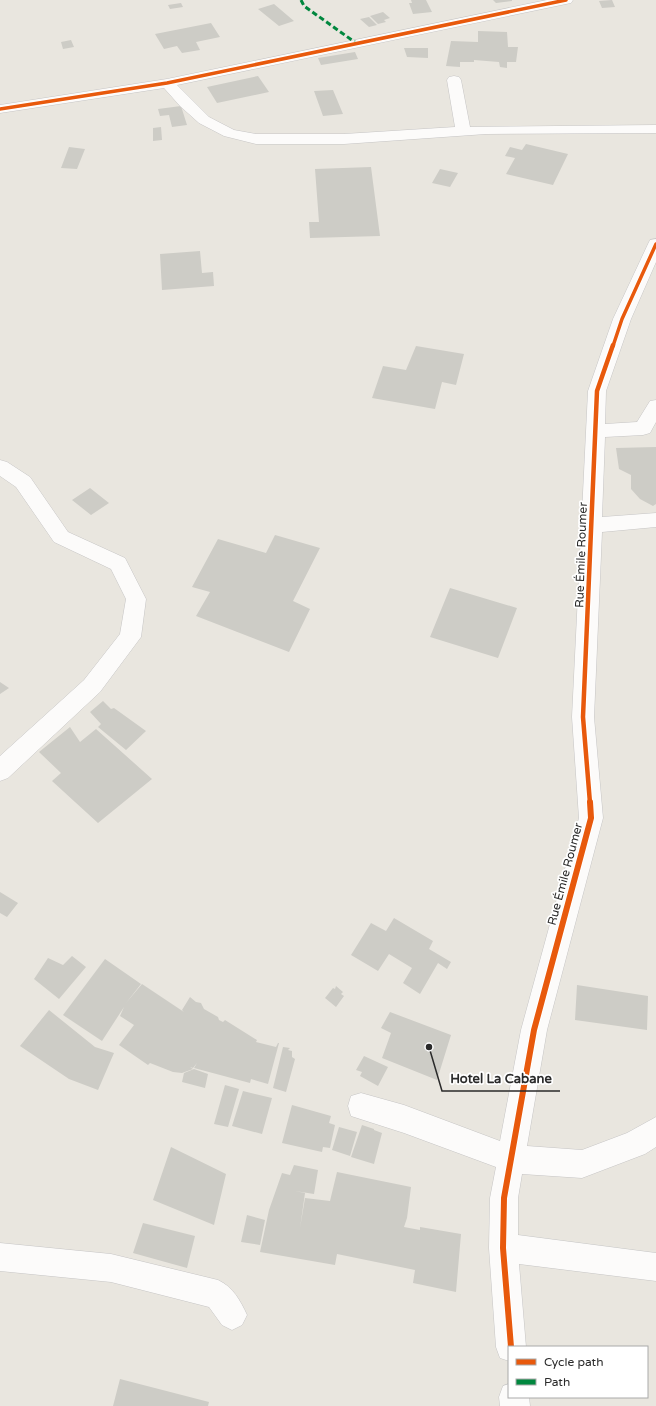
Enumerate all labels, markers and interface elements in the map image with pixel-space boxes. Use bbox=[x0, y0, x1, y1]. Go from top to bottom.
street label: Rue Émile Roumer bbox=[572, 501, 590, 608]
street label: Rue Émile Roumer bbox=[545, 821, 586, 927]
callout: Hotel La Cabane bbox=[442, 1066, 560, 1091]
text: Hotel La Cabane bbox=[450, 1071, 552, 1087]
legend bbox=[508, 1346, 648, 1398]
text: Cycle path bbox=[544, 1355, 603, 1369]
text: Path bbox=[544, 1375, 570, 1389]

